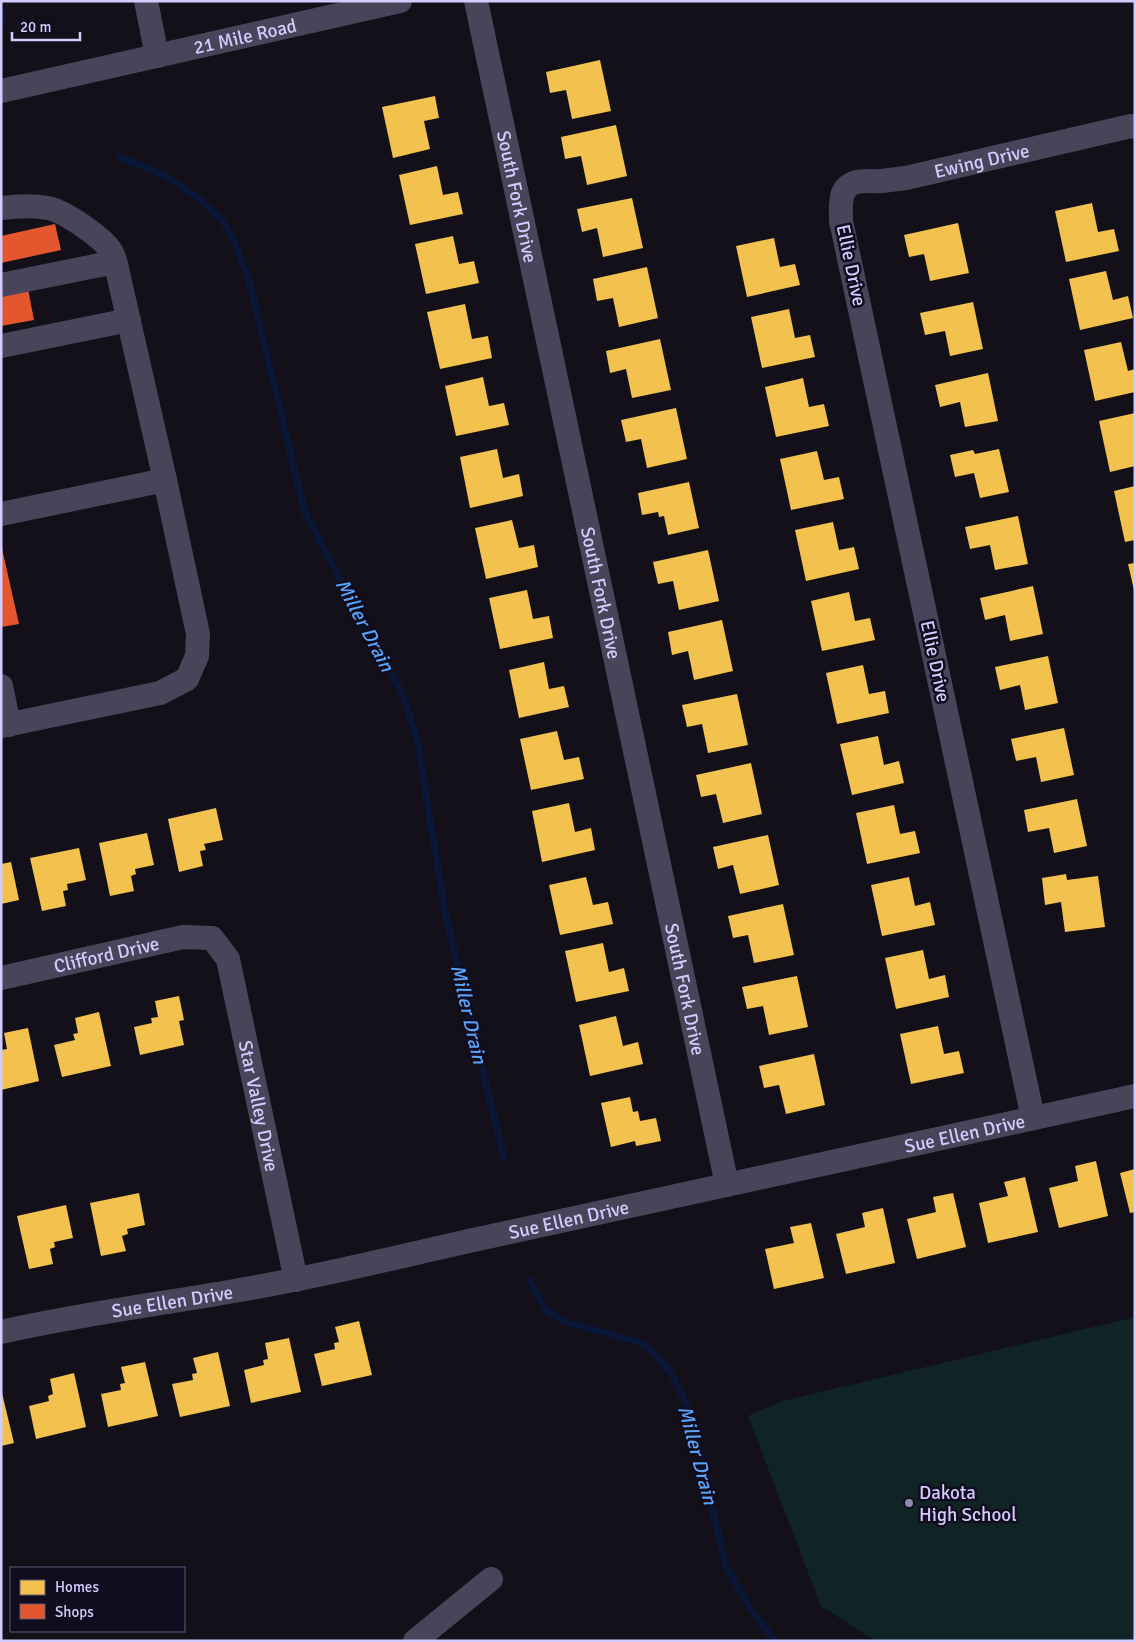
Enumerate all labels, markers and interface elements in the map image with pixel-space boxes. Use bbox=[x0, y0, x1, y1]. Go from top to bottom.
scale bar bbox=[12, 10, 80, 42]
street label: 21 Mile Road bbox=[191, 14, 299, 60]
text: 20 m bbox=[20, 18, 51, 36]
street label: South Fork Drive bbox=[491, 129, 542, 265]
street label: Ewing Drive bbox=[932, 139, 1032, 184]
street label: Ellie Drive bbox=[831, 222, 871, 308]
street label: South Fork Drive bbox=[575, 525, 626, 661]
water label: Miller Drain bbox=[330, 575, 400, 677]
street label: Ellie Drive bbox=[915, 618, 955, 704]
street label: South Fork Drive bbox=[659, 921, 710, 1058]
street label: Clifford Drive bbox=[51, 932, 162, 979]
water label: Miller Drain bbox=[445, 962, 492, 1067]
street label: Star Valley Drive bbox=[233, 1038, 284, 1174]
street label: Sue Ellen Drive bbox=[902, 1109, 1027, 1159]
street label: Sue Ellen Drive bbox=[506, 1195, 631, 1245]
street label: Sue Ellen Drive bbox=[110, 1280, 235, 1324]
water label: Miller Drain bbox=[672, 1403, 723, 1508]
place label: Dakota High School bbox=[919, 1481, 1017, 1527]
marker: Dakota High School bbox=[903, 1497, 915, 1509]
legend bbox=[10, 1567, 185, 1632]
text: Homes bbox=[55, 1578, 99, 1596]
text: Shops bbox=[55, 1603, 94, 1621]

